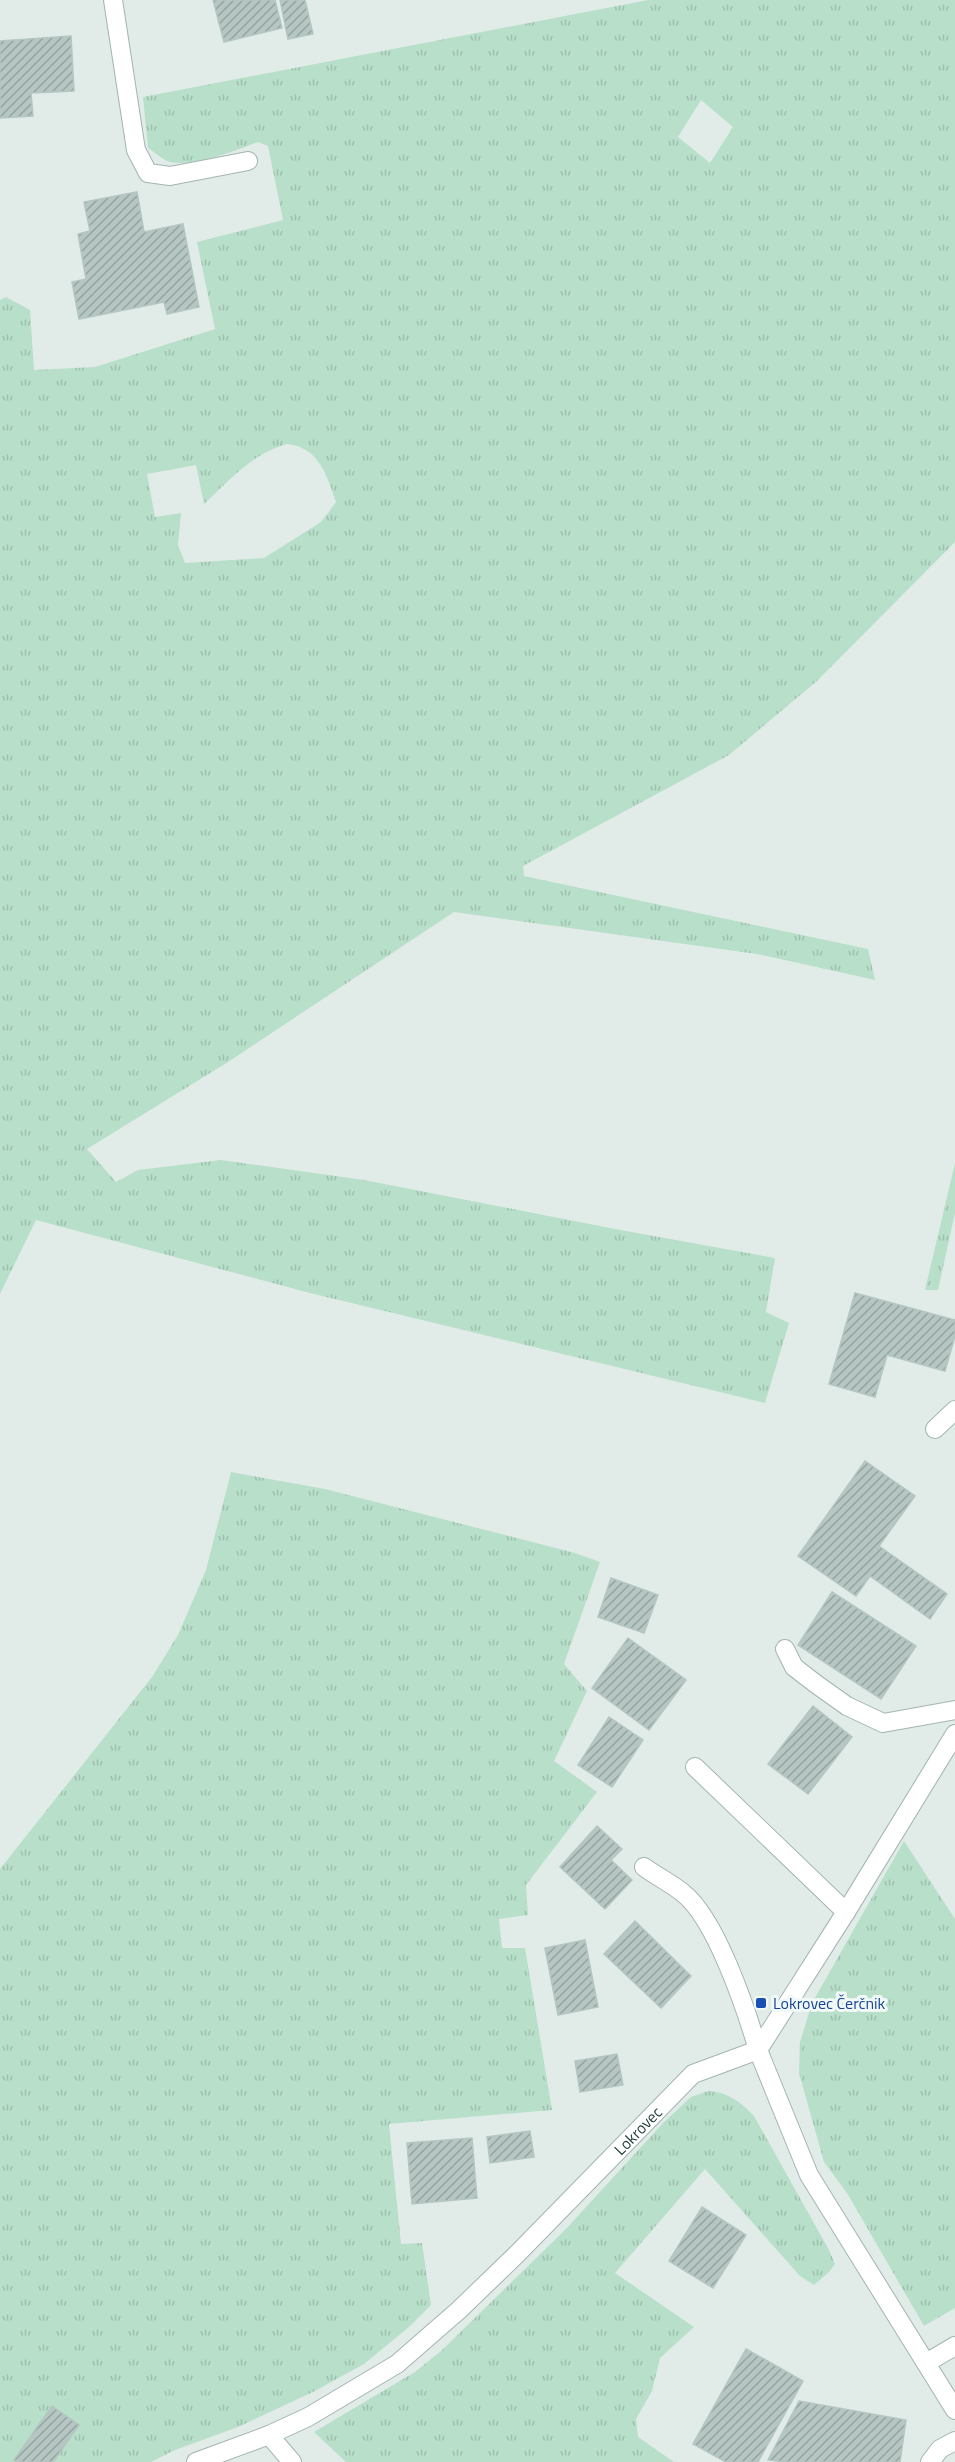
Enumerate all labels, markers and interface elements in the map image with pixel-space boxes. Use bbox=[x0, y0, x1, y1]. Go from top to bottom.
place label: Lokrovec Čerčnik bbox=[773, 1991, 886, 2015]
marker: Lokrovec Čerčnik bbox=[754, 1996, 768, 2010]
street label: Lokrovec bbox=[608, 2101, 667, 2160]

